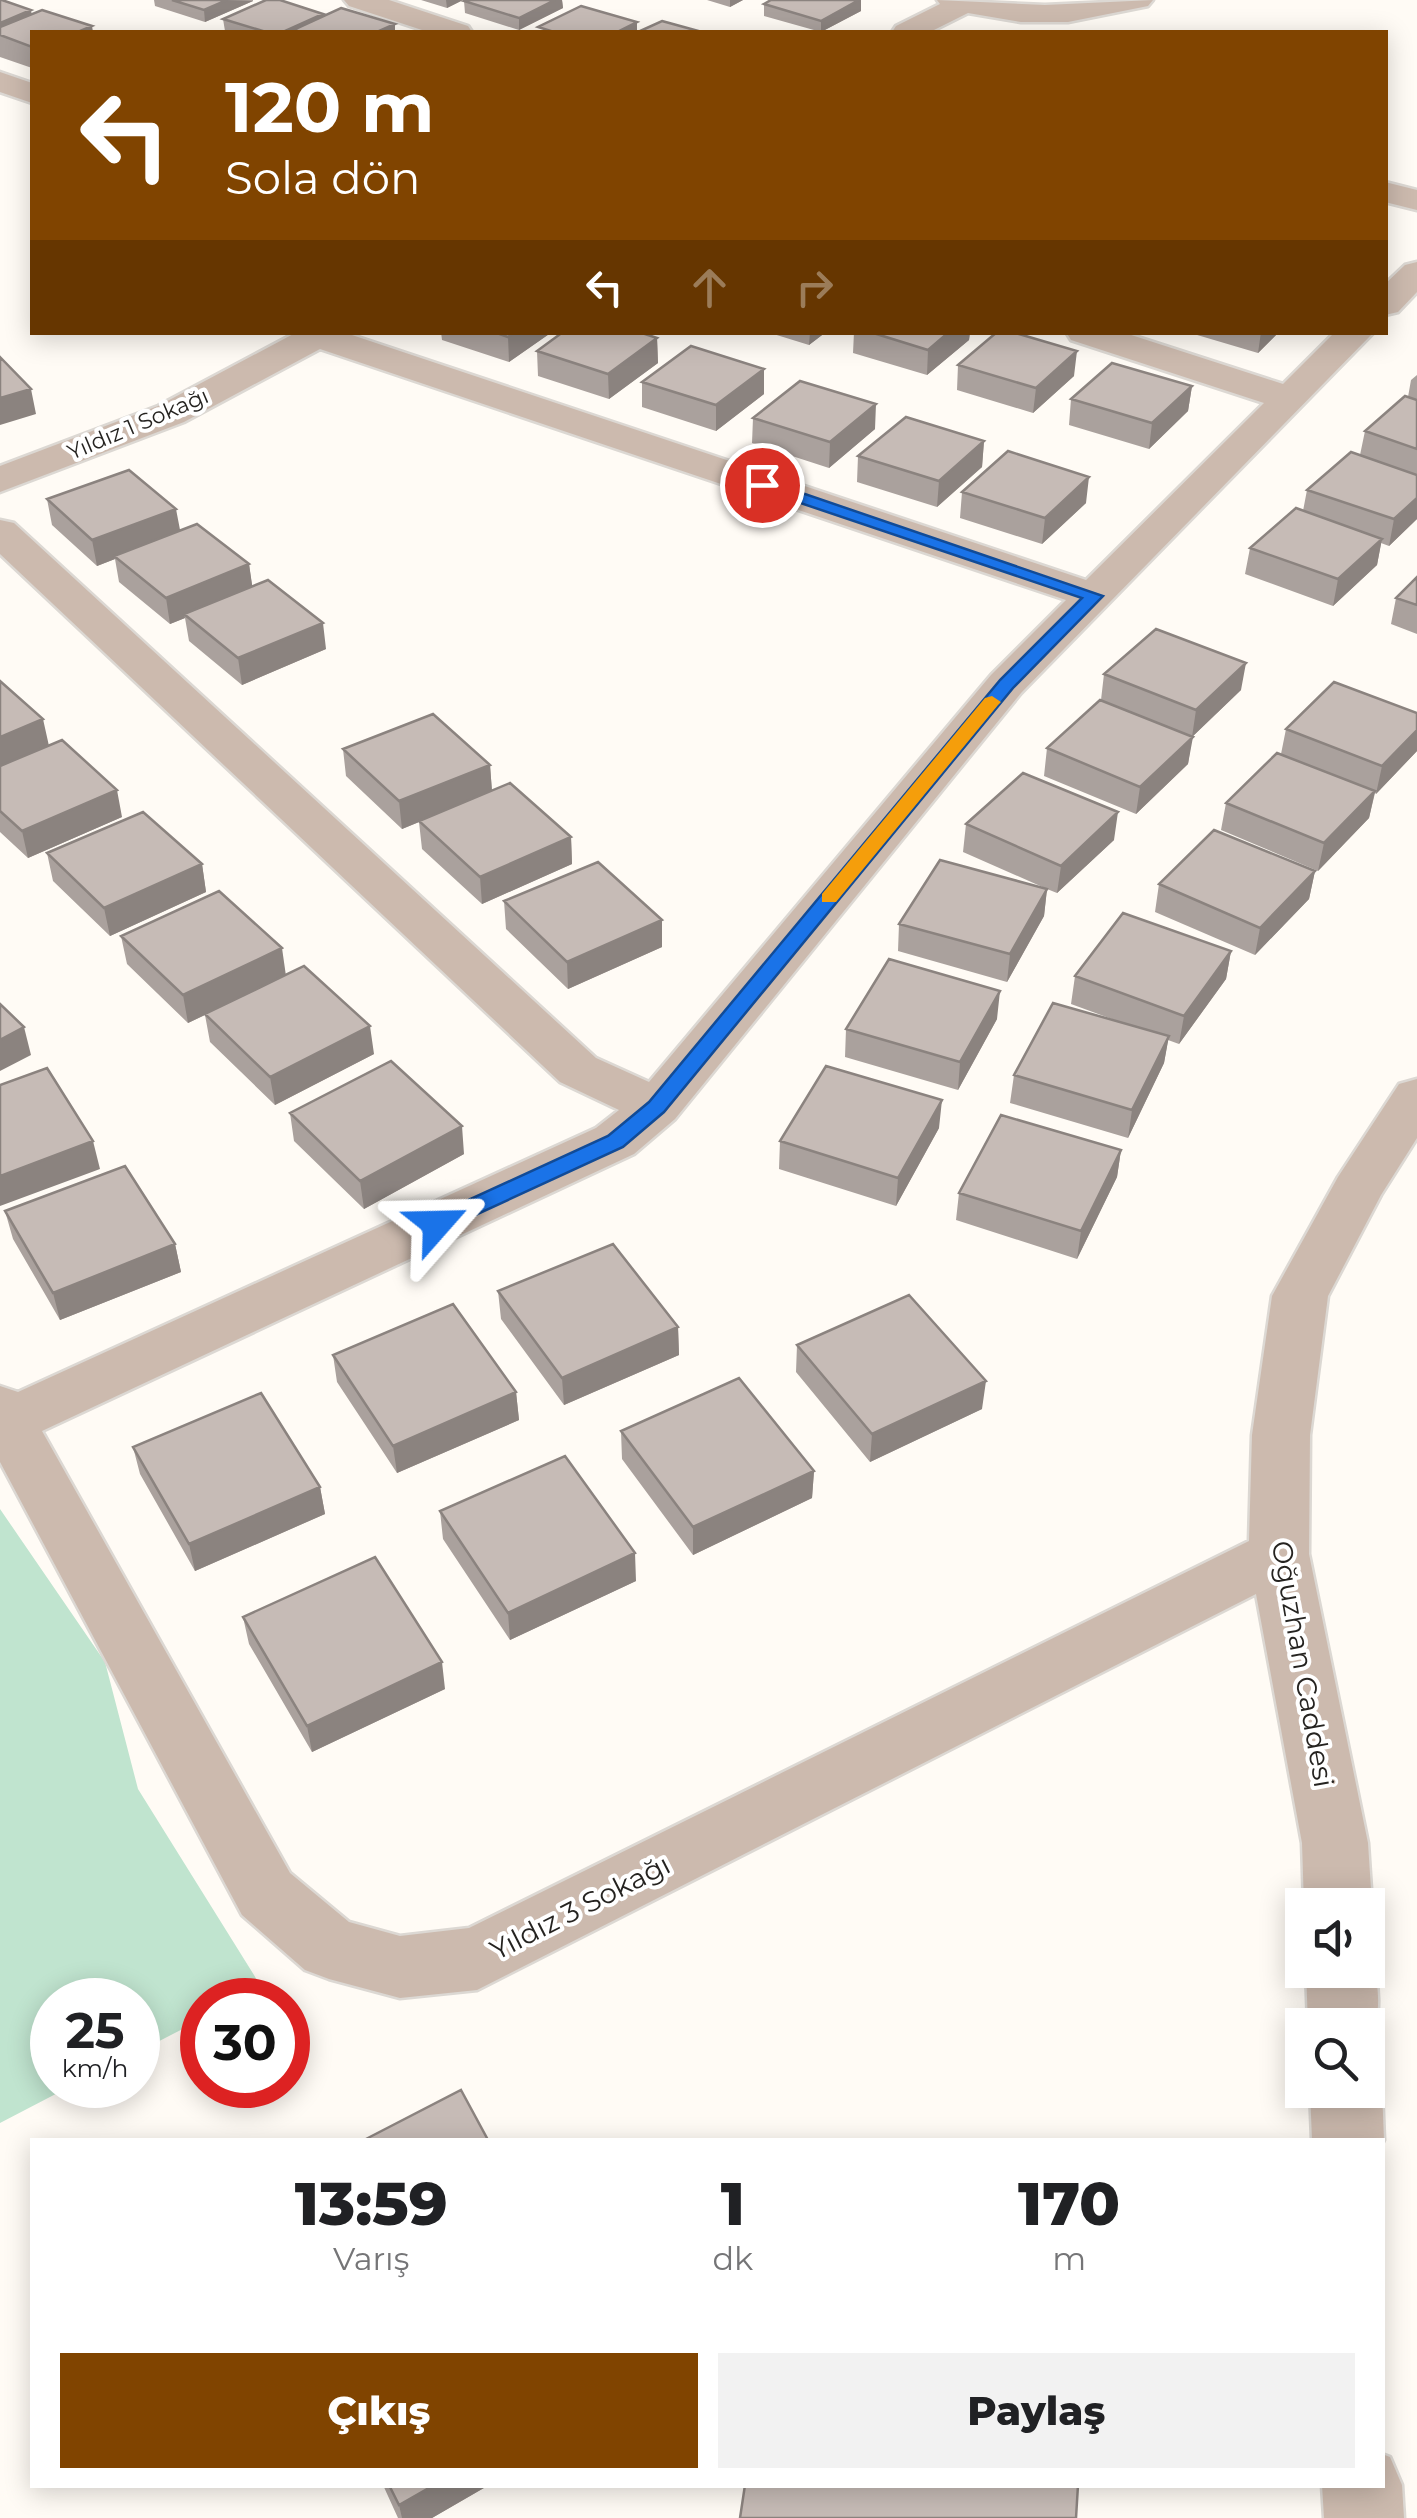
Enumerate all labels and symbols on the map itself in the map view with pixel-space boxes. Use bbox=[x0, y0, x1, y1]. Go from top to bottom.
street label: Yıldız 1 Sokağı bbox=[63, 382, 213, 466]
pin bbox=[720, 443, 805, 528]
position arrow bbox=[385, 1172, 489, 1276]
street label: Oğuzhan Caddesi bbox=[1265, 1538, 1341, 1790]
street label: Yıldız 3 Sokağı bbox=[484, 1847, 676, 1967]
speed limit sign: 30 bbox=[180, 1978, 310, 2108]

